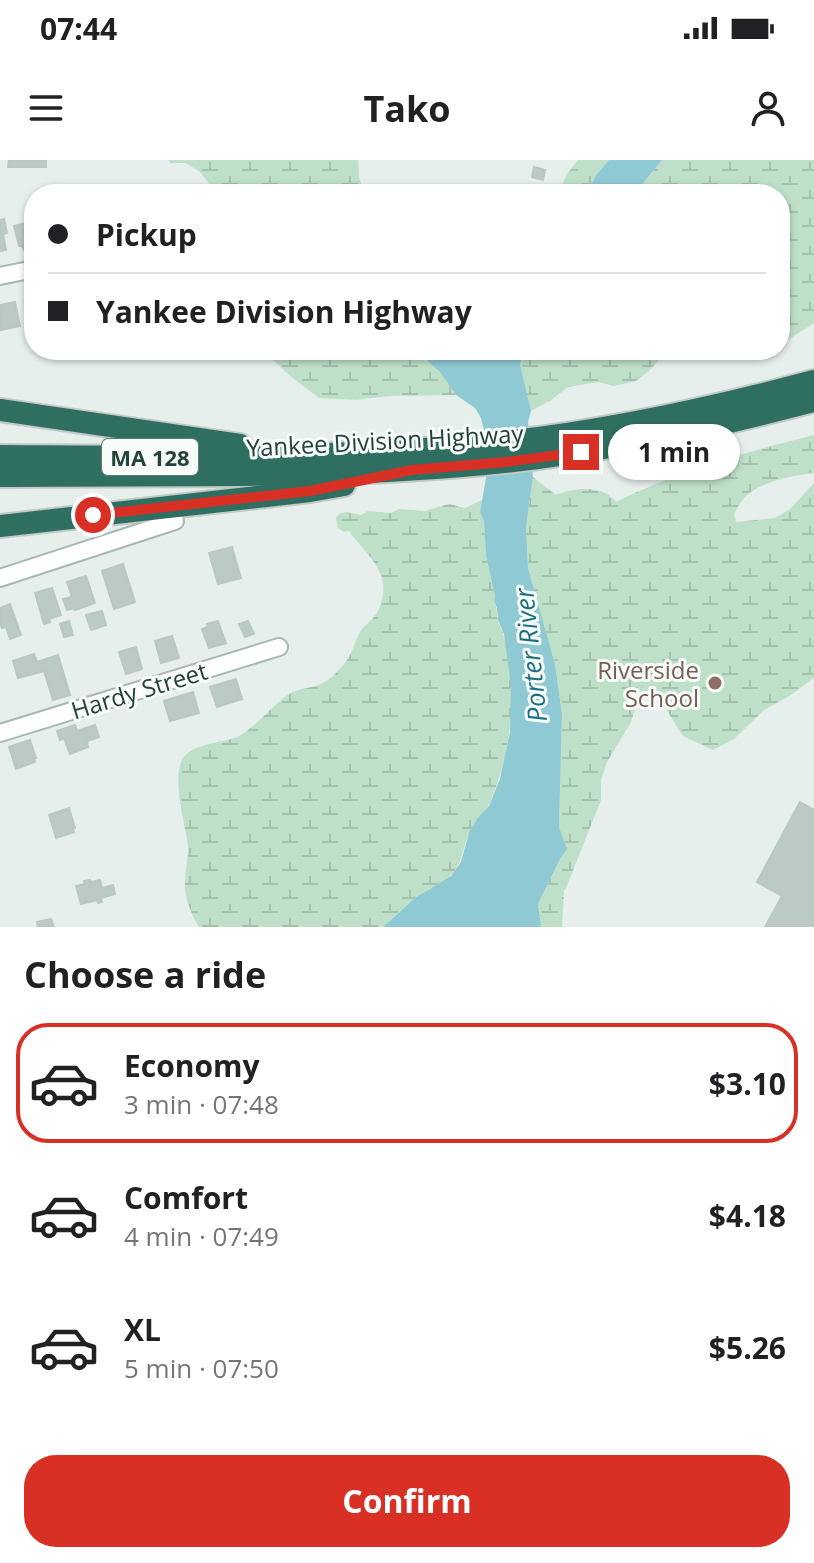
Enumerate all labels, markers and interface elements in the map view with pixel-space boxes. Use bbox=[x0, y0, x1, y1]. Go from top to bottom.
text: 07:44 bbox=[40, 8, 117, 49]
text: Tako bbox=[363, 84, 451, 133]
icon: menu bbox=[24, 86, 68, 130]
icon: person bbox=[746, 86, 790, 130]
text: Pickup bbox=[96, 214, 197, 255]
text: Yankee Division Highway bbox=[96, 291, 472, 332]
street label: Yankee Division Highway bbox=[246, 416, 525, 464]
callout: 1 min bbox=[609, 424, 741, 480]
route end bbox=[563, 434, 599, 470]
text: 1 min bbox=[638, 434, 710, 470]
road number: MA 128 bbox=[102, 439, 198, 475]
route start bbox=[75, 497, 111, 533]
water label: Porter River bbox=[505, 584, 555, 724]
place label: Riverside School bbox=[597, 653, 699, 714]
street label: Hardy Street bbox=[67, 654, 211, 726]
marker: Riverside School bbox=[706, 674, 724, 692]
text: Choose a ride bbox=[24, 950, 266, 999]
text: Economy bbox=[124, 1045, 260, 1086]
icon: car bbox=[28, 1047, 100, 1119]
text: $3.10 bbox=[709, 1063, 786, 1104]
text: 3 min · 07:48 bbox=[124, 1086, 279, 1122]
text: Comfort bbox=[124, 1177, 248, 1218]
icon: car bbox=[28, 1179, 100, 1251]
text: $4.18 bbox=[709, 1195, 786, 1236]
text: 4 min · 07:49 bbox=[124, 1218, 279, 1254]
text: XL bbox=[124, 1309, 161, 1350]
icon: car bbox=[28, 1311, 100, 1383]
text: $5.26 bbox=[709, 1327, 786, 1368]
text: 5 min · 07:50 bbox=[124, 1350, 279, 1386]
button: Confirm bbox=[24, 1455, 790, 1547]

